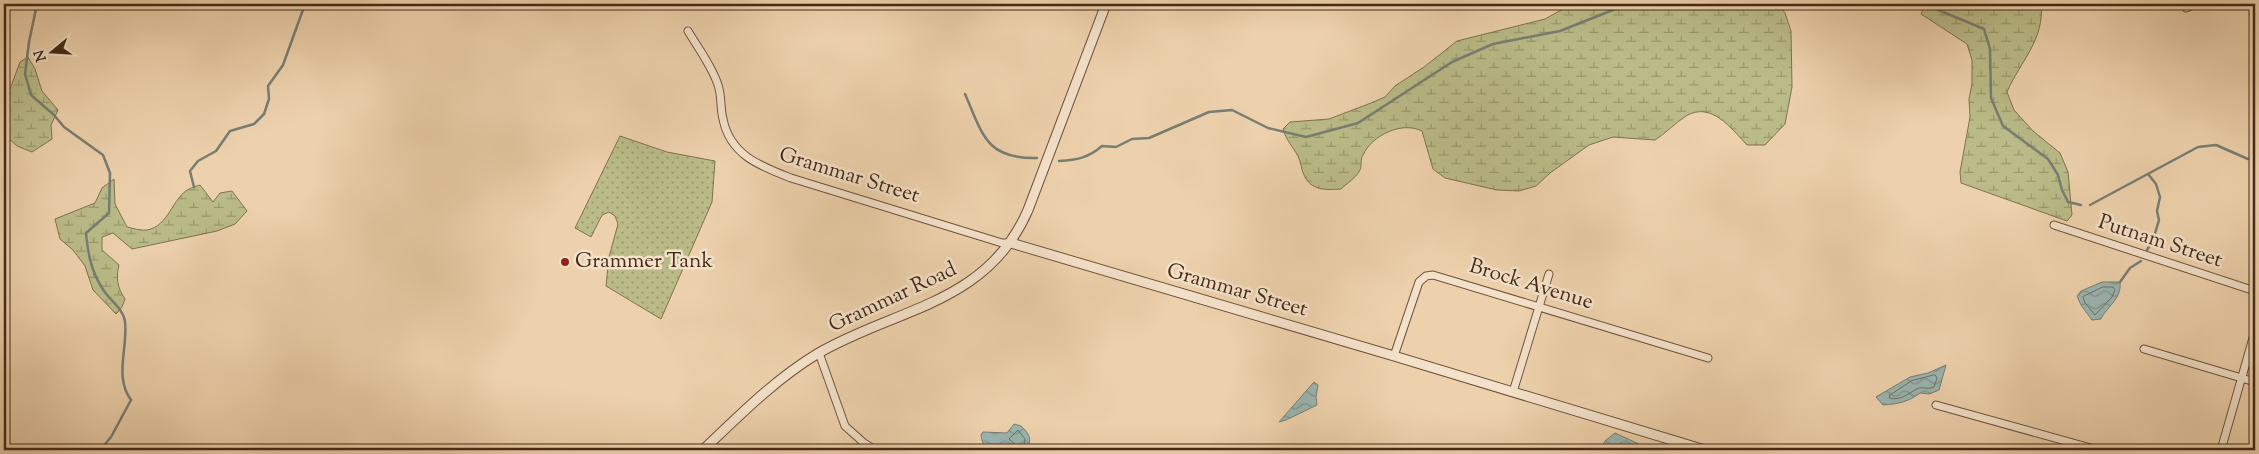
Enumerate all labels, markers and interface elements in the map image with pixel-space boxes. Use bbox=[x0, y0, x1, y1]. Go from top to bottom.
north arrow bbox=[28, 28, 78, 78]
text: N bbox=[30, 47, 53, 64]
street label: Grammar Street bbox=[775, 140, 923, 212]
street label: Putnam Street bbox=[2094, 208, 2226, 276]
place label: Grammer Tank bbox=[575, 247, 713, 277]
street label: Brock Avenue bbox=[1465, 252, 1597, 318]
street label: Grammar Road bbox=[824, 255, 962, 341]
marker: Grammer Tank bbox=[559, 256, 571, 268]
street label: Grammar Street bbox=[1163, 257, 1311, 325]

